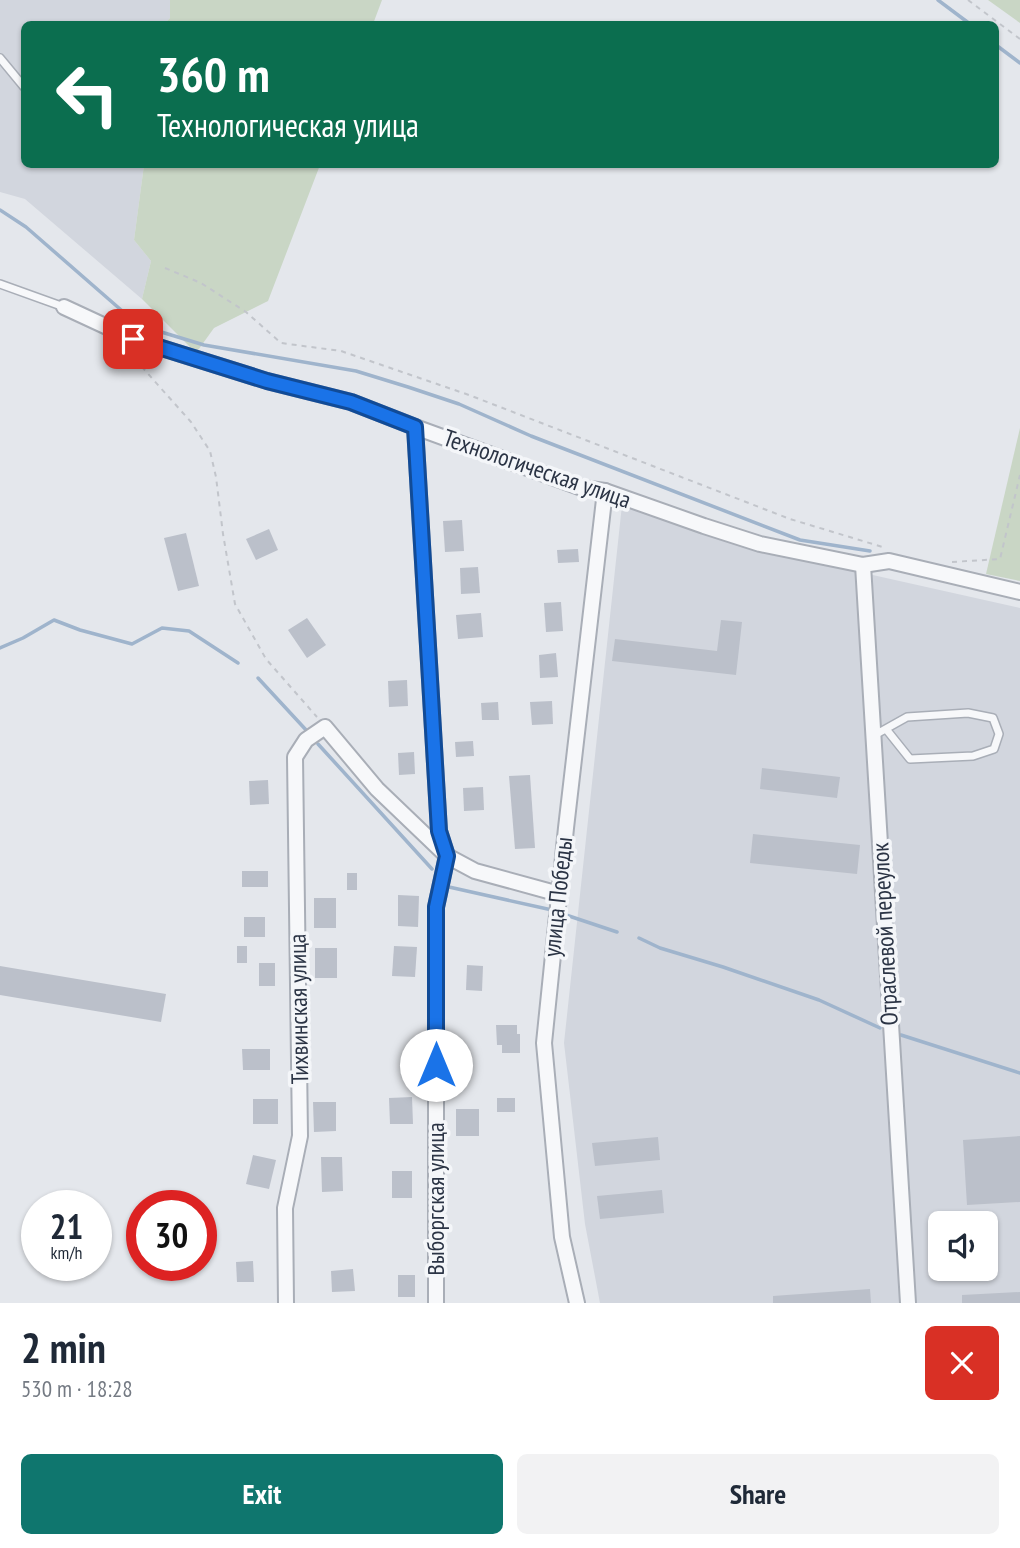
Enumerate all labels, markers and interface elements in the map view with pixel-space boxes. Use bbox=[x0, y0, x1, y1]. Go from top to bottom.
text: 360 m bbox=[157, 42, 270, 106]
icon: left bbox=[42, 49, 133, 140]
text: Технологическая улица bbox=[157, 104, 419, 146]
pin bbox=[103, 309, 163, 369]
icon: arrive bbox=[114, 320, 152, 358]
street label: Технологическая улица bbox=[439, 422, 635, 515]
street label: улица Победы bbox=[536, 835, 579, 959]
street label: Отраслевой переулок bbox=[864, 841, 905, 1026]
street label: Тихвинская улица bbox=[282, 933, 315, 1085]
position arrow bbox=[399, 1028, 473, 1102]
street label: Выборгская улица bbox=[420, 1122, 451, 1276]
speed limit sign: 30 bbox=[126, 1190, 217, 1281]
text: 21 bbox=[50, 1203, 83, 1249]
map controls bbox=[928, 1211, 998, 1281]
button: sound bbox=[928, 1211, 998, 1281]
text: km/h bbox=[51, 1241, 82, 1264]
text: 2 min bbox=[21, 1320, 106, 1375]
button: close bbox=[925, 1326, 999, 1400]
text: 530 m · 18:28 bbox=[21, 1374, 133, 1403]
button: Exit bbox=[21, 1454, 503, 1534]
button: Share bbox=[517, 1454, 999, 1534]

